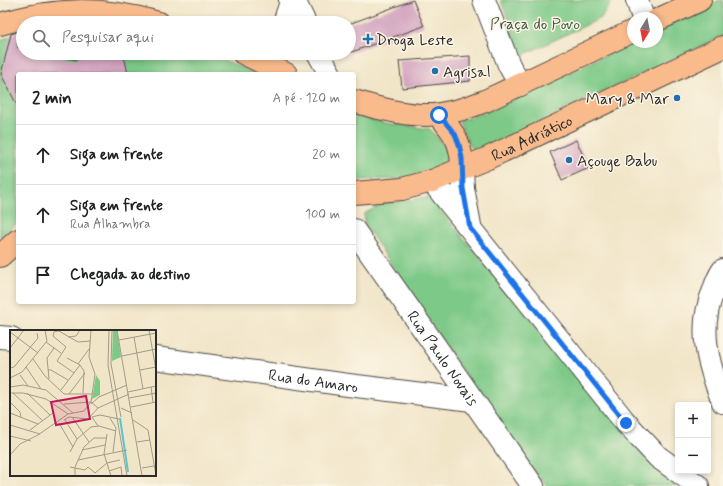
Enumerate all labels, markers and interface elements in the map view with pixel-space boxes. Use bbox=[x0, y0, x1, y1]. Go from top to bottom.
north arrow bbox=[627, 12, 663, 48]
park label: Praça do Povo bbox=[490, 14, 580, 35]
search box bbox=[16, 16, 356, 60]
icon: search bbox=[30, 27, 52, 49]
text: Pesquisar aqui bbox=[62, 28, 154, 48]
place label: Droga Leste bbox=[376, 30, 454, 51]
marker: Droga Leste bbox=[363, 34, 373, 44]
place label: Agrisal bbox=[443, 62, 491, 83]
marker: Agrisal bbox=[430, 66, 440, 76]
text: 2 min bbox=[32, 87, 72, 109]
place label: Mary & Mar bbox=[586, 89, 669, 110]
text: A pé · 120 m bbox=[273, 90, 340, 107]
marker: Mary & Mar bbox=[672, 93, 682, 103]
route start bbox=[430, 106, 448, 124]
street label: Rua Adriático bbox=[488, 110, 576, 167]
icon: ahead bbox=[32, 144, 54, 166]
text: Siga em frente bbox=[70, 145, 163, 165]
text: 20 m bbox=[312, 146, 340, 163]
place label: Açouge Babu bbox=[577, 151, 657, 172]
marker: Açouge Babu bbox=[564, 155, 574, 165]
text: Siga em frente bbox=[70, 196, 163, 216]
icon: ahead bbox=[32, 204, 54, 226]
text: 100 m bbox=[305, 206, 340, 223]
text: Rua Alhambra bbox=[70, 216, 150, 233]
icon: arrive bbox=[32, 264, 54, 286]
text: Chegada ao destino bbox=[70, 265, 190, 285]
street label: Rua Paulo Novais bbox=[402, 307, 483, 410]
inset map bbox=[10, 330, 156, 476]
street label: Rua do Amaro bbox=[267, 365, 360, 398]
map controls bbox=[675, 402, 711, 474]
button: + bbox=[675, 402, 711, 438]
route end bbox=[617, 414, 635, 432]
button: − bbox=[675, 438, 711, 474]

